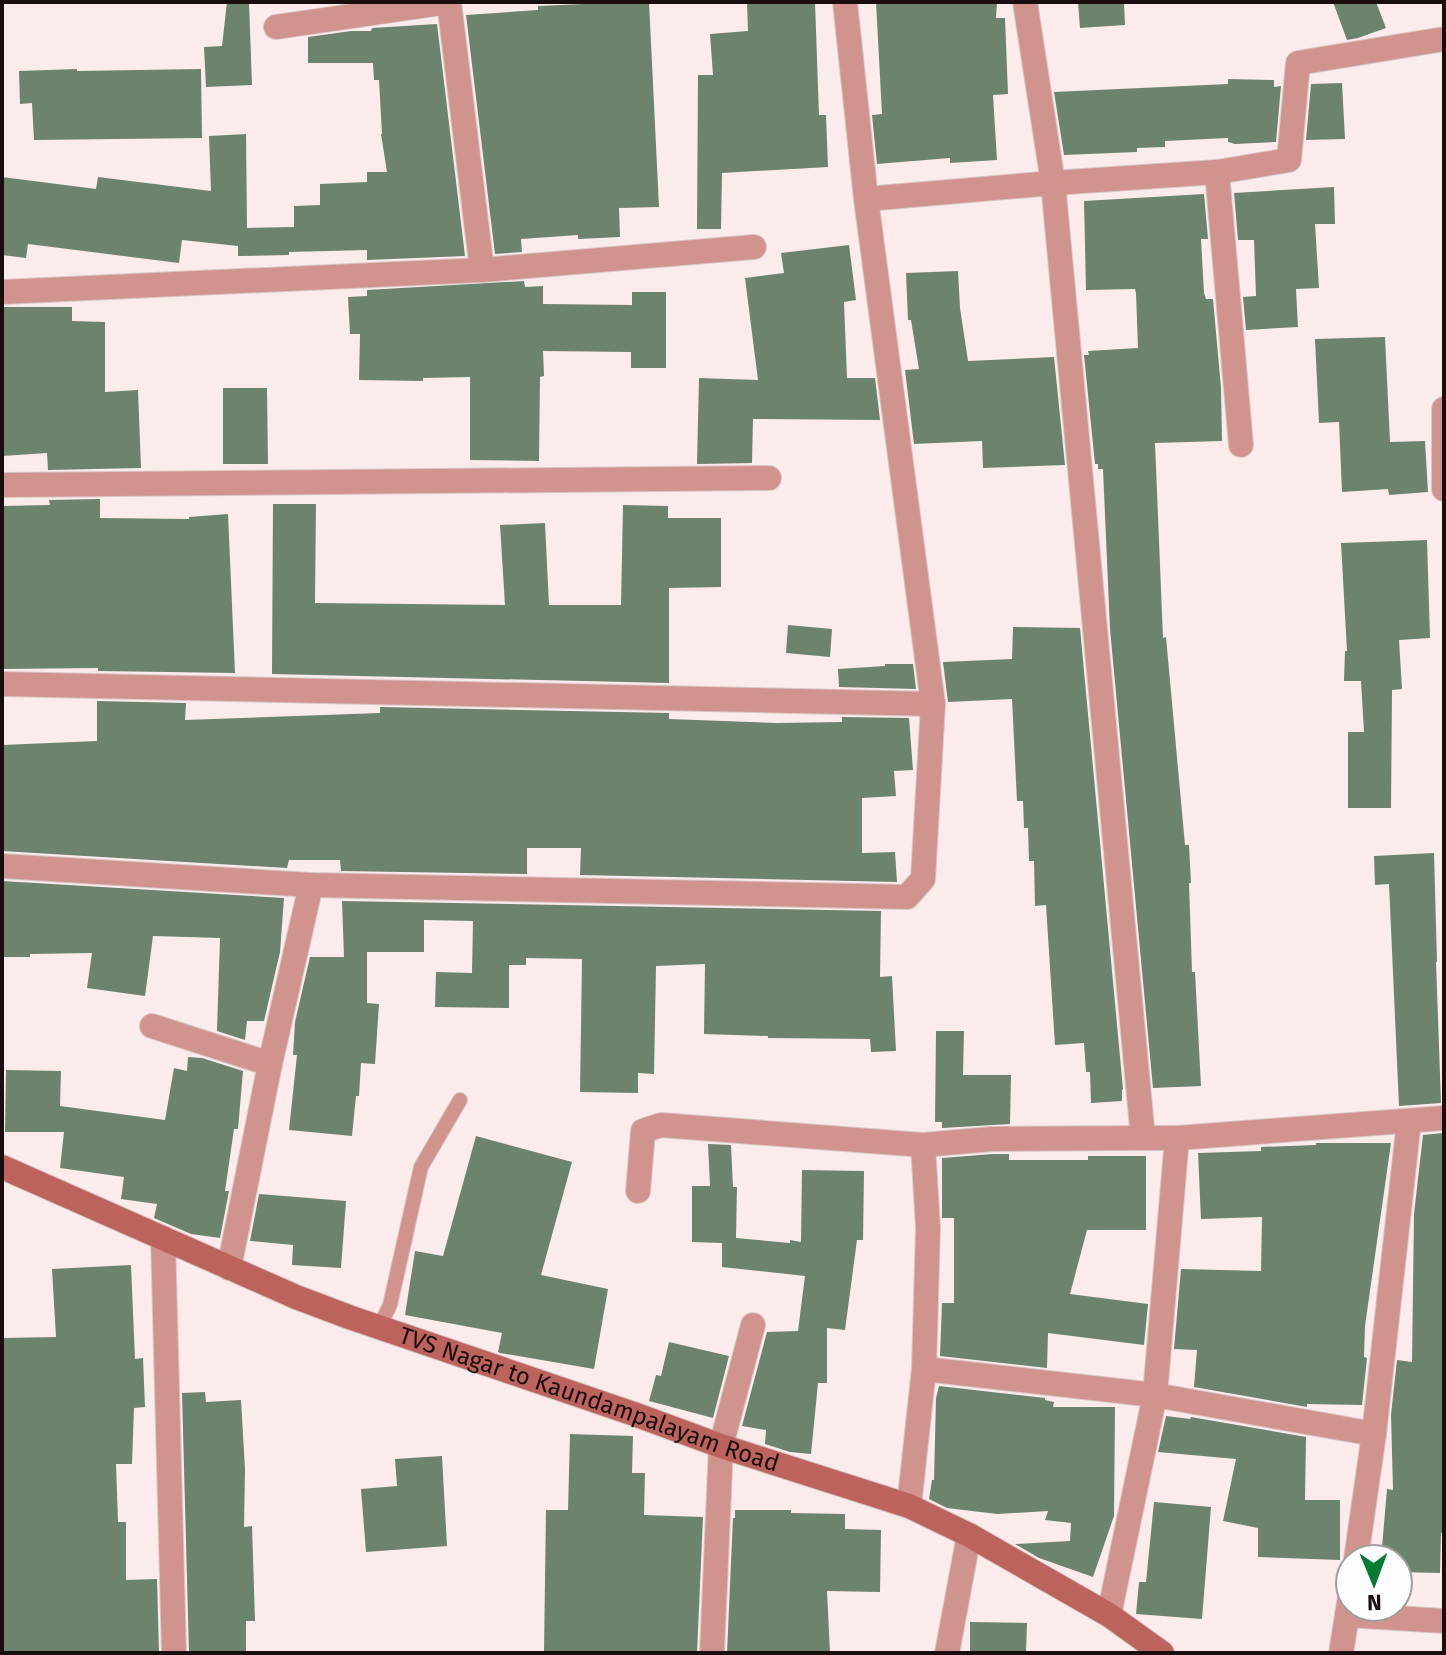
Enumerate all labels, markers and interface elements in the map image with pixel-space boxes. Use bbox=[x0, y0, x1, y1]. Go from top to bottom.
street label: TVS Nagar to Kaundampalayam Road bbox=[396, 1321, 783, 1478]
north arrow bbox=[1334, 1543, 1414, 1623]
text: N bbox=[1367, 1589, 1382, 1616]

